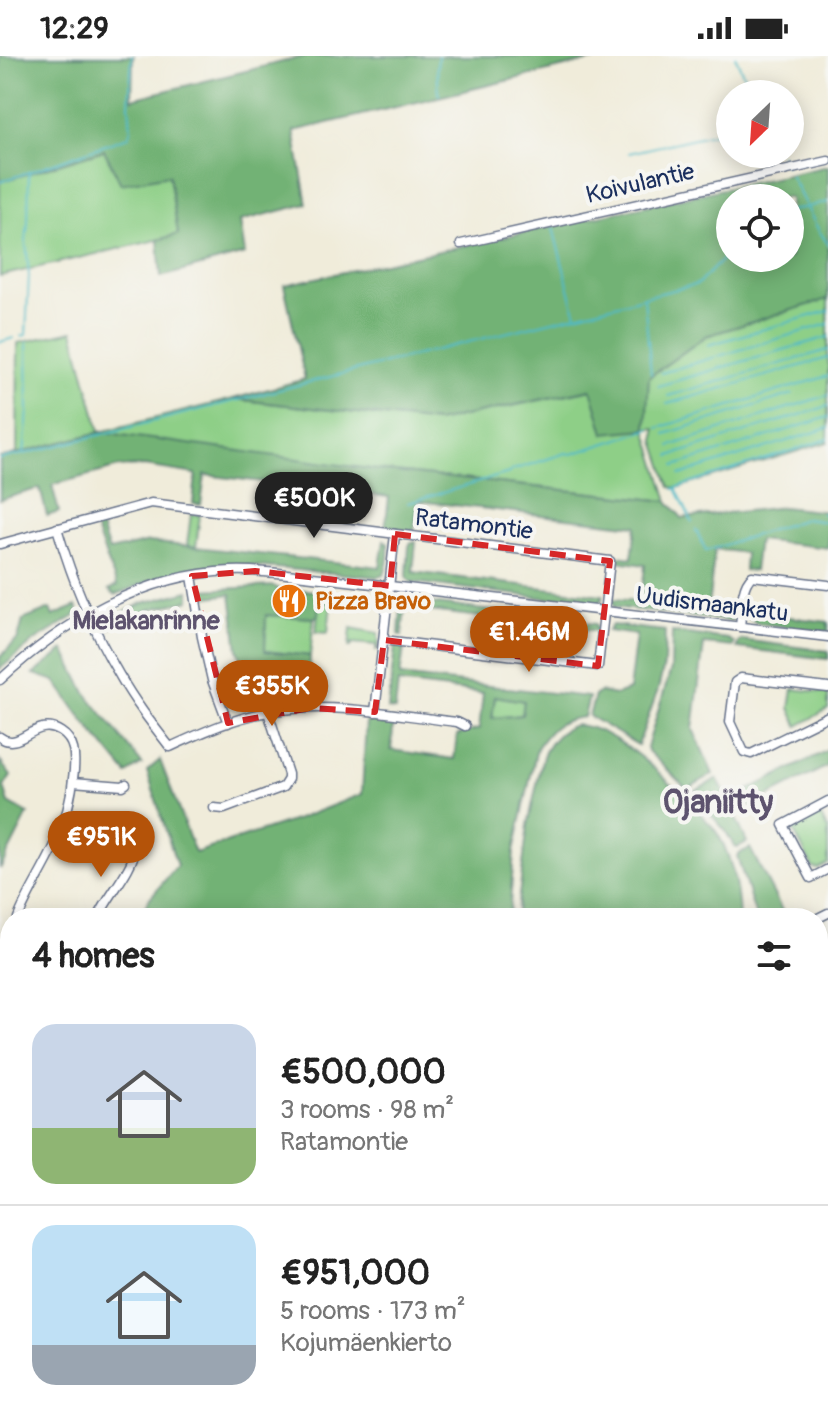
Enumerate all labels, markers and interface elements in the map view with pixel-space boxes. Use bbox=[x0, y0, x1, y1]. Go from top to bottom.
text: 12:29 bbox=[40, 10, 109, 47]
north arrow bbox=[716, 80, 804, 168]
map controls bbox=[716, 80, 804, 272]
street label: Koivulantie bbox=[583, 157, 697, 210]
button: locate bbox=[716, 184, 804, 272]
pin: €500K bbox=[258, 472, 370, 540]
text: €500K bbox=[273, 482, 355, 514]
street label: Ratamontie bbox=[413, 503, 535, 546]
street label: Uudismaankatu bbox=[634, 581, 790, 628]
restaurant icon: Pizza Bravo bbox=[270, 582, 308, 620]
place label: Pizza Bravo bbox=[315, 587, 431, 616]
district label: Mielakanrinne bbox=[72, 605, 221, 637]
pin: €1.46M bbox=[464, 606, 594, 674]
text: €1.46M bbox=[488, 616, 570, 648]
pin: €355K bbox=[216, 660, 328, 728]
text: €355K bbox=[234, 670, 310, 702]
district label: Ojaniitty bbox=[663, 783, 774, 823]
pin: €951K bbox=[45, 811, 157, 879]
text: €951K bbox=[66, 821, 136, 853]
icon: filters bbox=[752, 934, 796, 978]
text: 4 homes bbox=[32, 935, 154, 978]
text: €500,000 bbox=[280, 1051, 446, 1094]
icon: home bbox=[96, 1056, 192, 1152]
text: 3 rooms · 98 m² bbox=[280, 1094, 454, 1126]
text: Ratamontie bbox=[280, 1126, 408, 1158]
text: €951,000 bbox=[280, 1252, 430, 1295]
icon: home bbox=[96, 1257, 192, 1353]
text: 5 rooms · 173 m² bbox=[280, 1295, 466, 1327]
text: Kojumäenkierto bbox=[280, 1327, 452, 1359]

